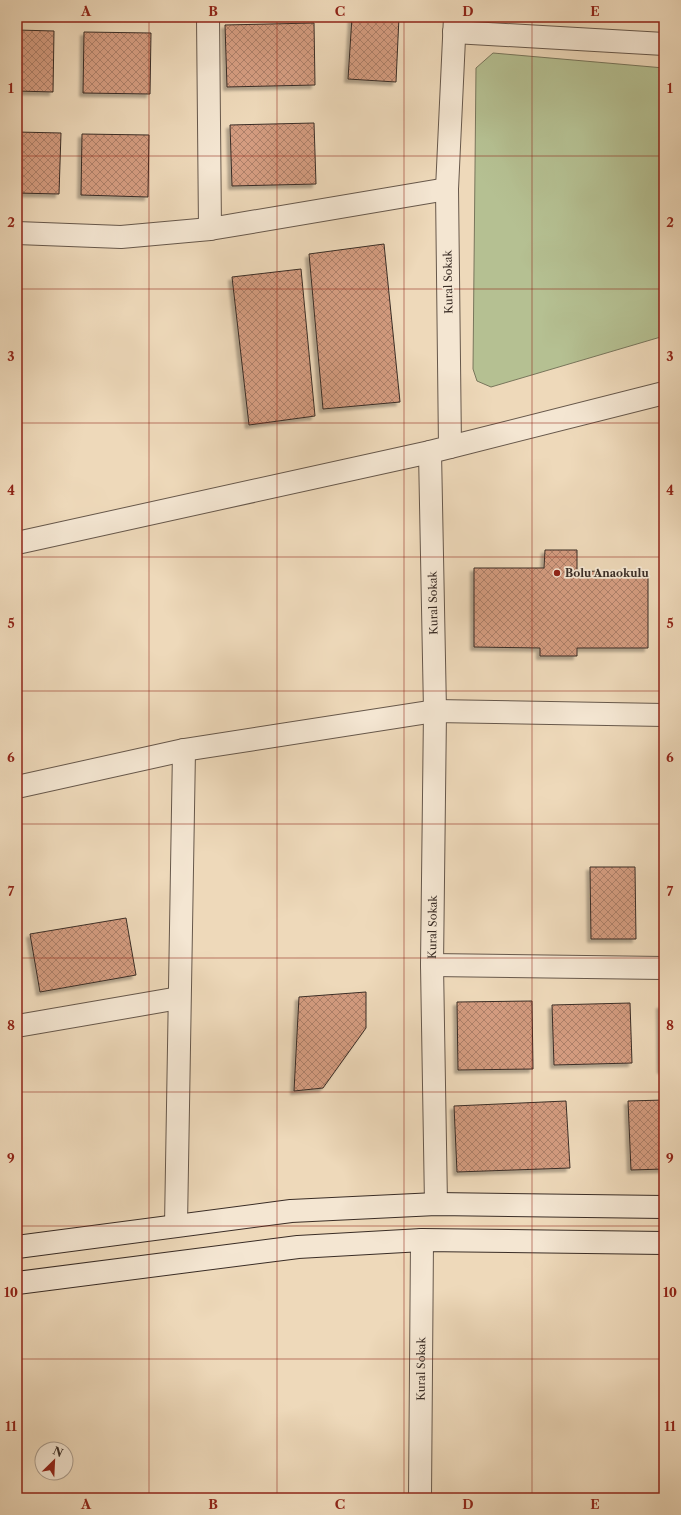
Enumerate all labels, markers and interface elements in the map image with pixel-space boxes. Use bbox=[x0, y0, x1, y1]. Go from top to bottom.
text: A bbox=[80, 3, 92, 19]
text: B bbox=[208, 3, 218, 19]
text: C bbox=[335, 3, 345, 19]
text: D bbox=[462, 3, 474, 19]
text: E bbox=[590, 3, 600, 19]
text: 1 bbox=[8, 80, 14, 96]
text: 1 bbox=[667, 80, 673, 96]
text: 2 bbox=[7, 214, 15, 230]
text: 2 bbox=[666, 214, 674, 230]
street label: Kural Sokak bbox=[440, 249, 456, 314]
text: 3 bbox=[7, 348, 15, 364]
text: 3 bbox=[666, 348, 674, 364]
text: 4 bbox=[7, 482, 15, 498]
text: 4 bbox=[666, 482, 674, 498]
place label: Bolu Anaokulu bbox=[565, 566, 649, 580]
marker: Bolu Anaokulu bbox=[552, 568, 562, 578]
street label: Kural Sokak bbox=[425, 570, 441, 635]
text: 5 bbox=[7, 615, 15, 631]
text: 5 bbox=[666, 615, 674, 631]
text: 6 bbox=[7, 749, 15, 765]
text: 6 bbox=[666, 749, 674, 765]
text: 7 bbox=[8, 883, 15, 899]
text: 7 bbox=[667, 883, 674, 899]
street label: Kural Sokak bbox=[425, 895, 440, 959]
text: 8 bbox=[7, 1017, 15, 1033]
text: 8 bbox=[666, 1017, 674, 1033]
text: 9 bbox=[7, 1150, 15, 1166]
text: 9 bbox=[666, 1150, 674, 1166]
text: 10 bbox=[4, 1284, 18, 1300]
text: 10 bbox=[663, 1284, 677, 1300]
street label: Kural Sokak bbox=[414, 1336, 428, 1401]
text: 11 bbox=[5, 1418, 17, 1434]
text: 11 bbox=[664, 1418, 676, 1434]
north arrow bbox=[34, 1441, 74, 1481]
text: N bbox=[51, 1444, 66, 1460]
text: A bbox=[80, 1496, 92, 1512]
text: B bbox=[208, 1496, 218, 1512]
text: C bbox=[335, 1496, 345, 1512]
text: D bbox=[462, 1496, 474, 1512]
text: E bbox=[590, 1496, 600, 1512]

